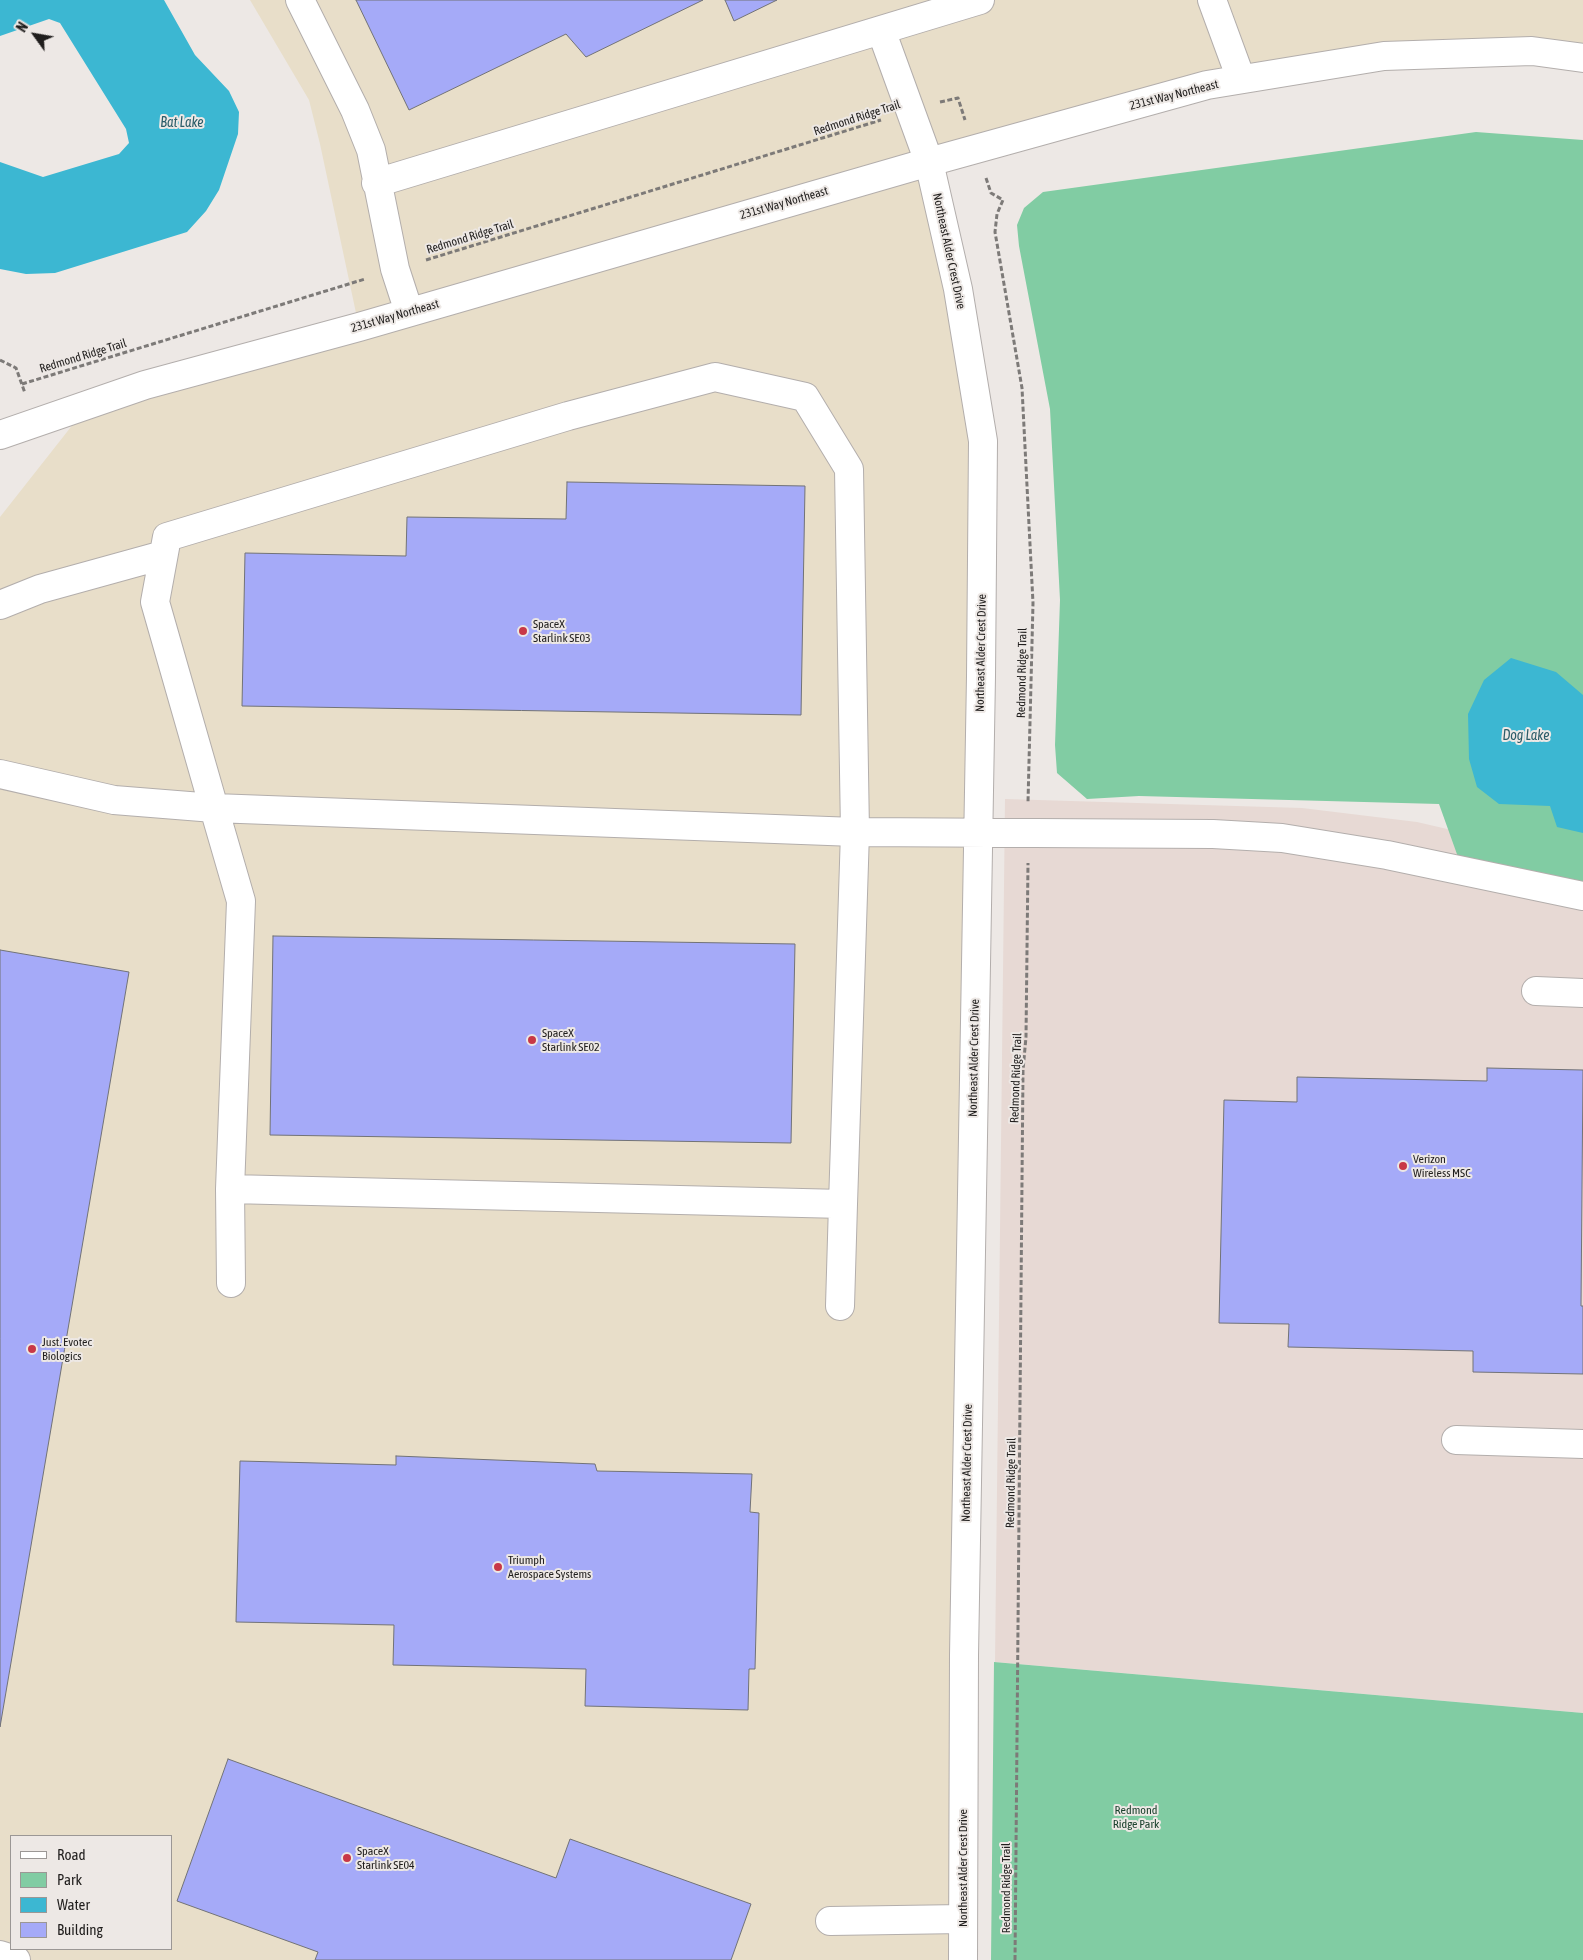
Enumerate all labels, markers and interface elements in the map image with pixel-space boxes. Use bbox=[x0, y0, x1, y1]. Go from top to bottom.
north arrow bbox=[10, 10, 60, 60]
text: N bbox=[13, 19, 31, 35]
street label: 231st Way Northeast bbox=[1128, 77, 1220, 113]
street label: Redmond Ridge Trail bbox=[812, 97, 902, 139]
water label: Bat Lake bbox=[160, 115, 204, 131]
street label: 231st Way Northeast bbox=[738, 184, 830, 222]
street label: Northeast Alder Crest Drive bbox=[930, 192, 968, 310]
street label: Redmond Ridge Trail bbox=[425, 217, 515, 257]
street label: 231st Way Northeast bbox=[349, 297, 441, 335]
street label: Redmond Ridge Trail bbox=[38, 336, 128, 376]
street label: Northeast Alder Crest Drive bbox=[973, 594, 989, 712]
place label: SpaceX Starlink SE03 bbox=[533, 617, 591, 645]
marker: SpaceX Starlink SE03 bbox=[517, 625, 529, 637]
street label: Redmond Ridge Trail bbox=[1014, 628, 1030, 718]
water label: Dog Lake bbox=[1502, 728, 1550, 744]
street label: Northeast Alder Crest Drive bbox=[966, 999, 982, 1117]
place label: SpaceX Starlink SE02 bbox=[542, 1026, 600, 1054]
street label: Redmond Ridge Trail bbox=[1007, 1033, 1025, 1123]
marker: SpaceX Starlink SE02 bbox=[526, 1034, 538, 1046]
place label: Verizon Wireless MSC bbox=[1413, 1152, 1471, 1180]
marker: Verizon Wireless MSC bbox=[1397, 1160, 1409, 1172]
place label: Just. Evotec Biologics bbox=[42, 1335, 92, 1363]
marker: Just. Evotec Biologics bbox=[26, 1343, 38, 1355]
street label: Northeast Alder Crest Drive bbox=[959, 1404, 975, 1522]
street label: Redmond Ridge Trail bbox=[1003, 1438, 1019, 1528]
place label: Triumph Aerospace Systems bbox=[508, 1553, 591, 1581]
marker: Triumph Aerospace Systems bbox=[492, 1561, 504, 1573]
park label: Redmond Ridge Park bbox=[1113, 1803, 1159, 1831]
street label: Northeast Alder Crest Drive bbox=[956, 1809, 970, 1927]
legend bbox=[10, 1835, 172, 1950]
street label: Redmond Ridge Trail bbox=[999, 1843, 1013, 1933]
place label: SpaceX Starlink SE04 bbox=[357, 1844, 415, 1872]
text: Road bbox=[57, 1846, 86, 1863]
marker: SpaceX Starlink SE04 bbox=[341, 1852, 353, 1864]
text: Park bbox=[57, 1871, 82, 1888]
text: Water bbox=[57, 1896, 90, 1913]
text: Building bbox=[57, 1921, 103, 1938]

